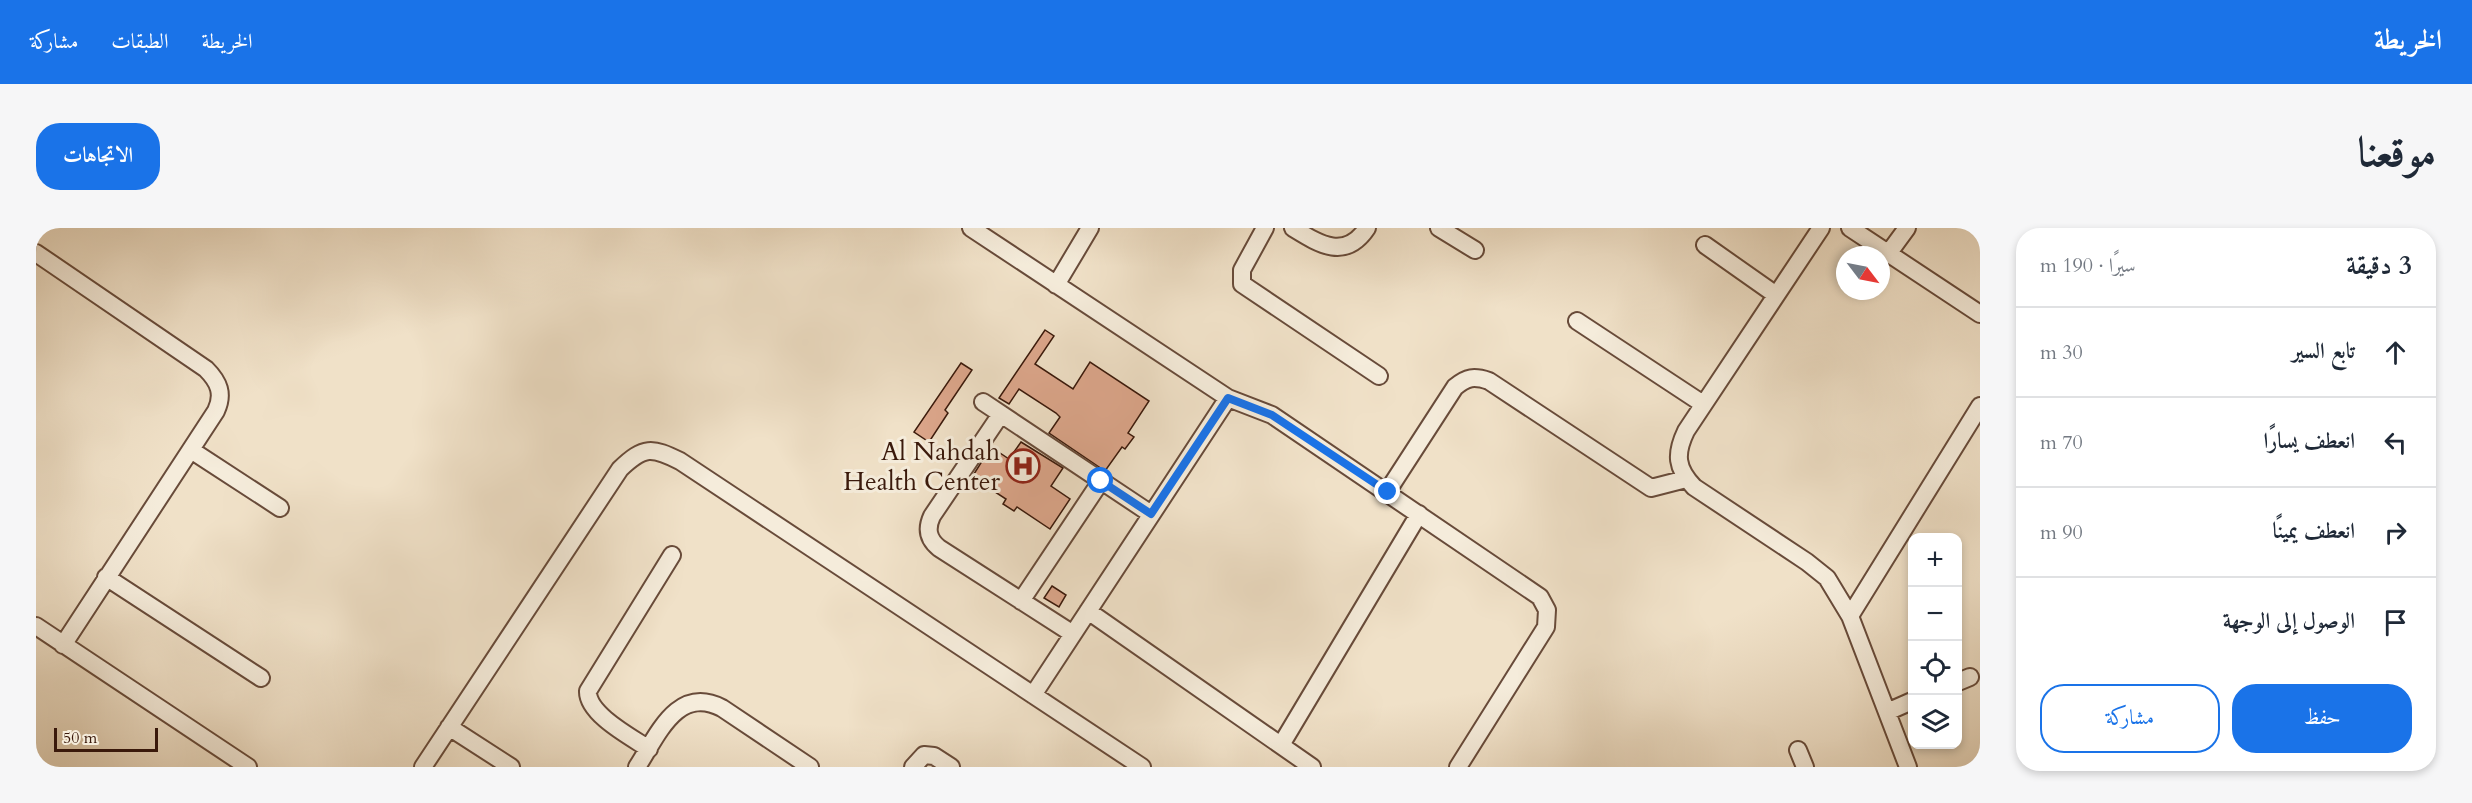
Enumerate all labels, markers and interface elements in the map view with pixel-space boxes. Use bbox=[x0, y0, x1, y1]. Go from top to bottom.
text: الخريطة bbox=[2374, 21, 2442, 59]
text: مشاركة bbox=[30, 27, 78, 56]
text: الطبقات bbox=[111, 27, 168, 56]
text: الخريطة bbox=[201, 27, 253, 56]
button: الاتجاهات bbox=[36, 123, 160, 190]
text: موقعنا bbox=[2358, 124, 2436, 181]
north arrow bbox=[1836, 246, 1890, 300]
text: 3 دقيقة bbox=[2346, 248, 2412, 283]
text: سيرًا · 190 m bbox=[2040, 252, 2136, 279]
text: تابع السير bbox=[2292, 336, 2355, 366]
icon: ahead bbox=[2379, 336, 2412, 369]
text: 30 m bbox=[2040, 339, 2083, 366]
text: انعطف يسارًا bbox=[2264, 426, 2355, 456]
icon: left bbox=[2379, 426, 2412, 459]
text: 70 m bbox=[2040, 429, 2083, 456]
place label: Al Nahdah Health Center bbox=[843, 434, 1001, 499]
hospital icon: Al Nahdah Health Center bbox=[1005, 448, 1041, 484]
route start bbox=[1087, 467, 1113, 493]
route end bbox=[1374, 478, 1400, 504]
text: انعطف يمينًا bbox=[2272, 516, 2355, 546]
icon: right bbox=[2379, 516, 2412, 549]
text: 90 m bbox=[2040, 519, 2083, 546]
map controls bbox=[1908, 533, 1962, 749]
button: + bbox=[1908, 533, 1962, 587]
button: − bbox=[1908, 587, 1962, 641]
text: الوصول إلى الوجهة bbox=[2223, 606, 2355, 636]
icon: arrive bbox=[2379, 606, 2412, 639]
button: locate bbox=[1908, 641, 1962, 695]
button: مشاركة bbox=[2040, 684, 2220, 753]
button: حفظ bbox=[2232, 684, 2412, 753]
button: layers bbox=[1908, 695, 1962, 749]
scale bar bbox=[54, 725, 158, 752]
text: 50 m bbox=[63, 727, 97, 749]

